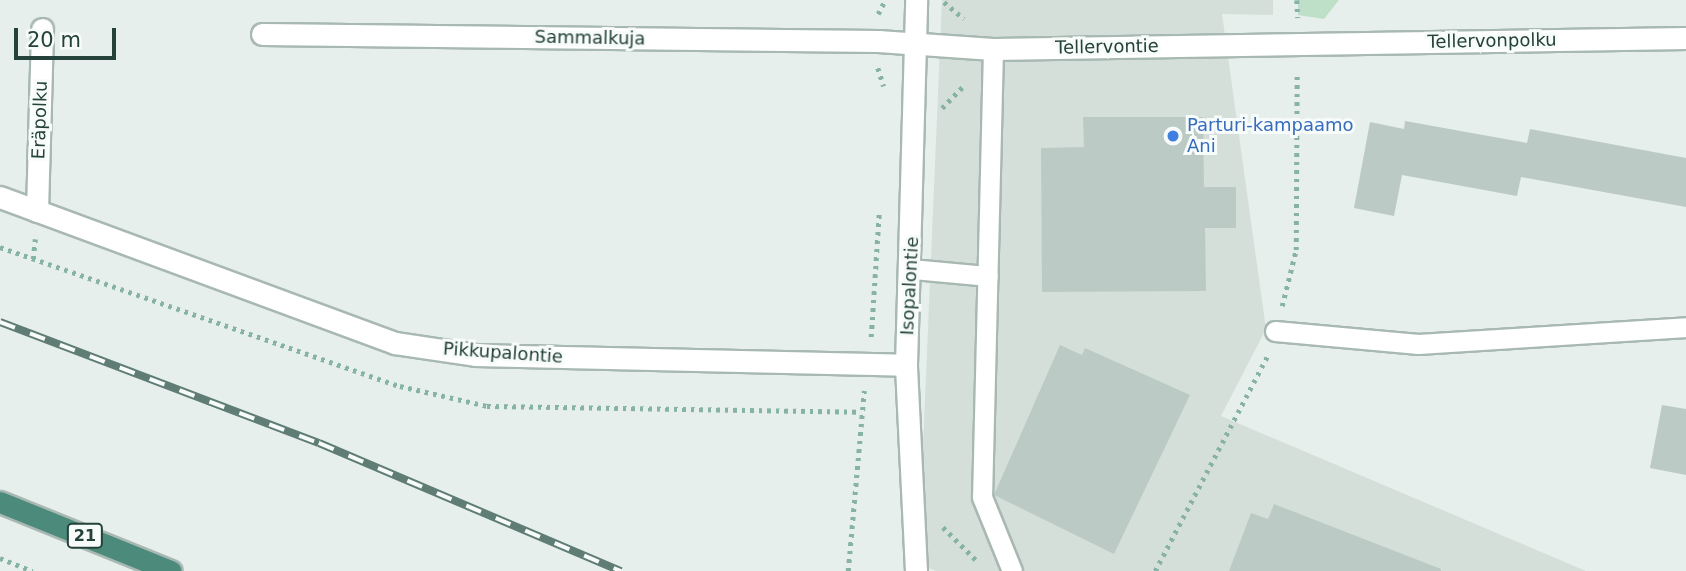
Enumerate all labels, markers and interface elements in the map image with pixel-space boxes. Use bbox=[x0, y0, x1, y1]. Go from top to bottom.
scale bar bbox=[18, 14, 119, 58]
street label: Sammalkuja bbox=[534, 26, 646, 50]
text: 20 m bbox=[27, 28, 81, 52]
street label: Tellervonpolku bbox=[1427, 29, 1557, 53]
street label: Tellervontie bbox=[1055, 35, 1159, 59]
street label: Eräpolku bbox=[28, 80, 52, 160]
place label: Parturi-kampaamo Ani bbox=[1187, 115, 1354, 158]
marker: Parturi-kampaamo Ani bbox=[1165, 128, 1181, 144]
street label: Isopalontie bbox=[897, 236, 923, 336]
street label: Pikkupalontie bbox=[442, 338, 564, 368]
road number: 21 bbox=[66, 524, 104, 548]

